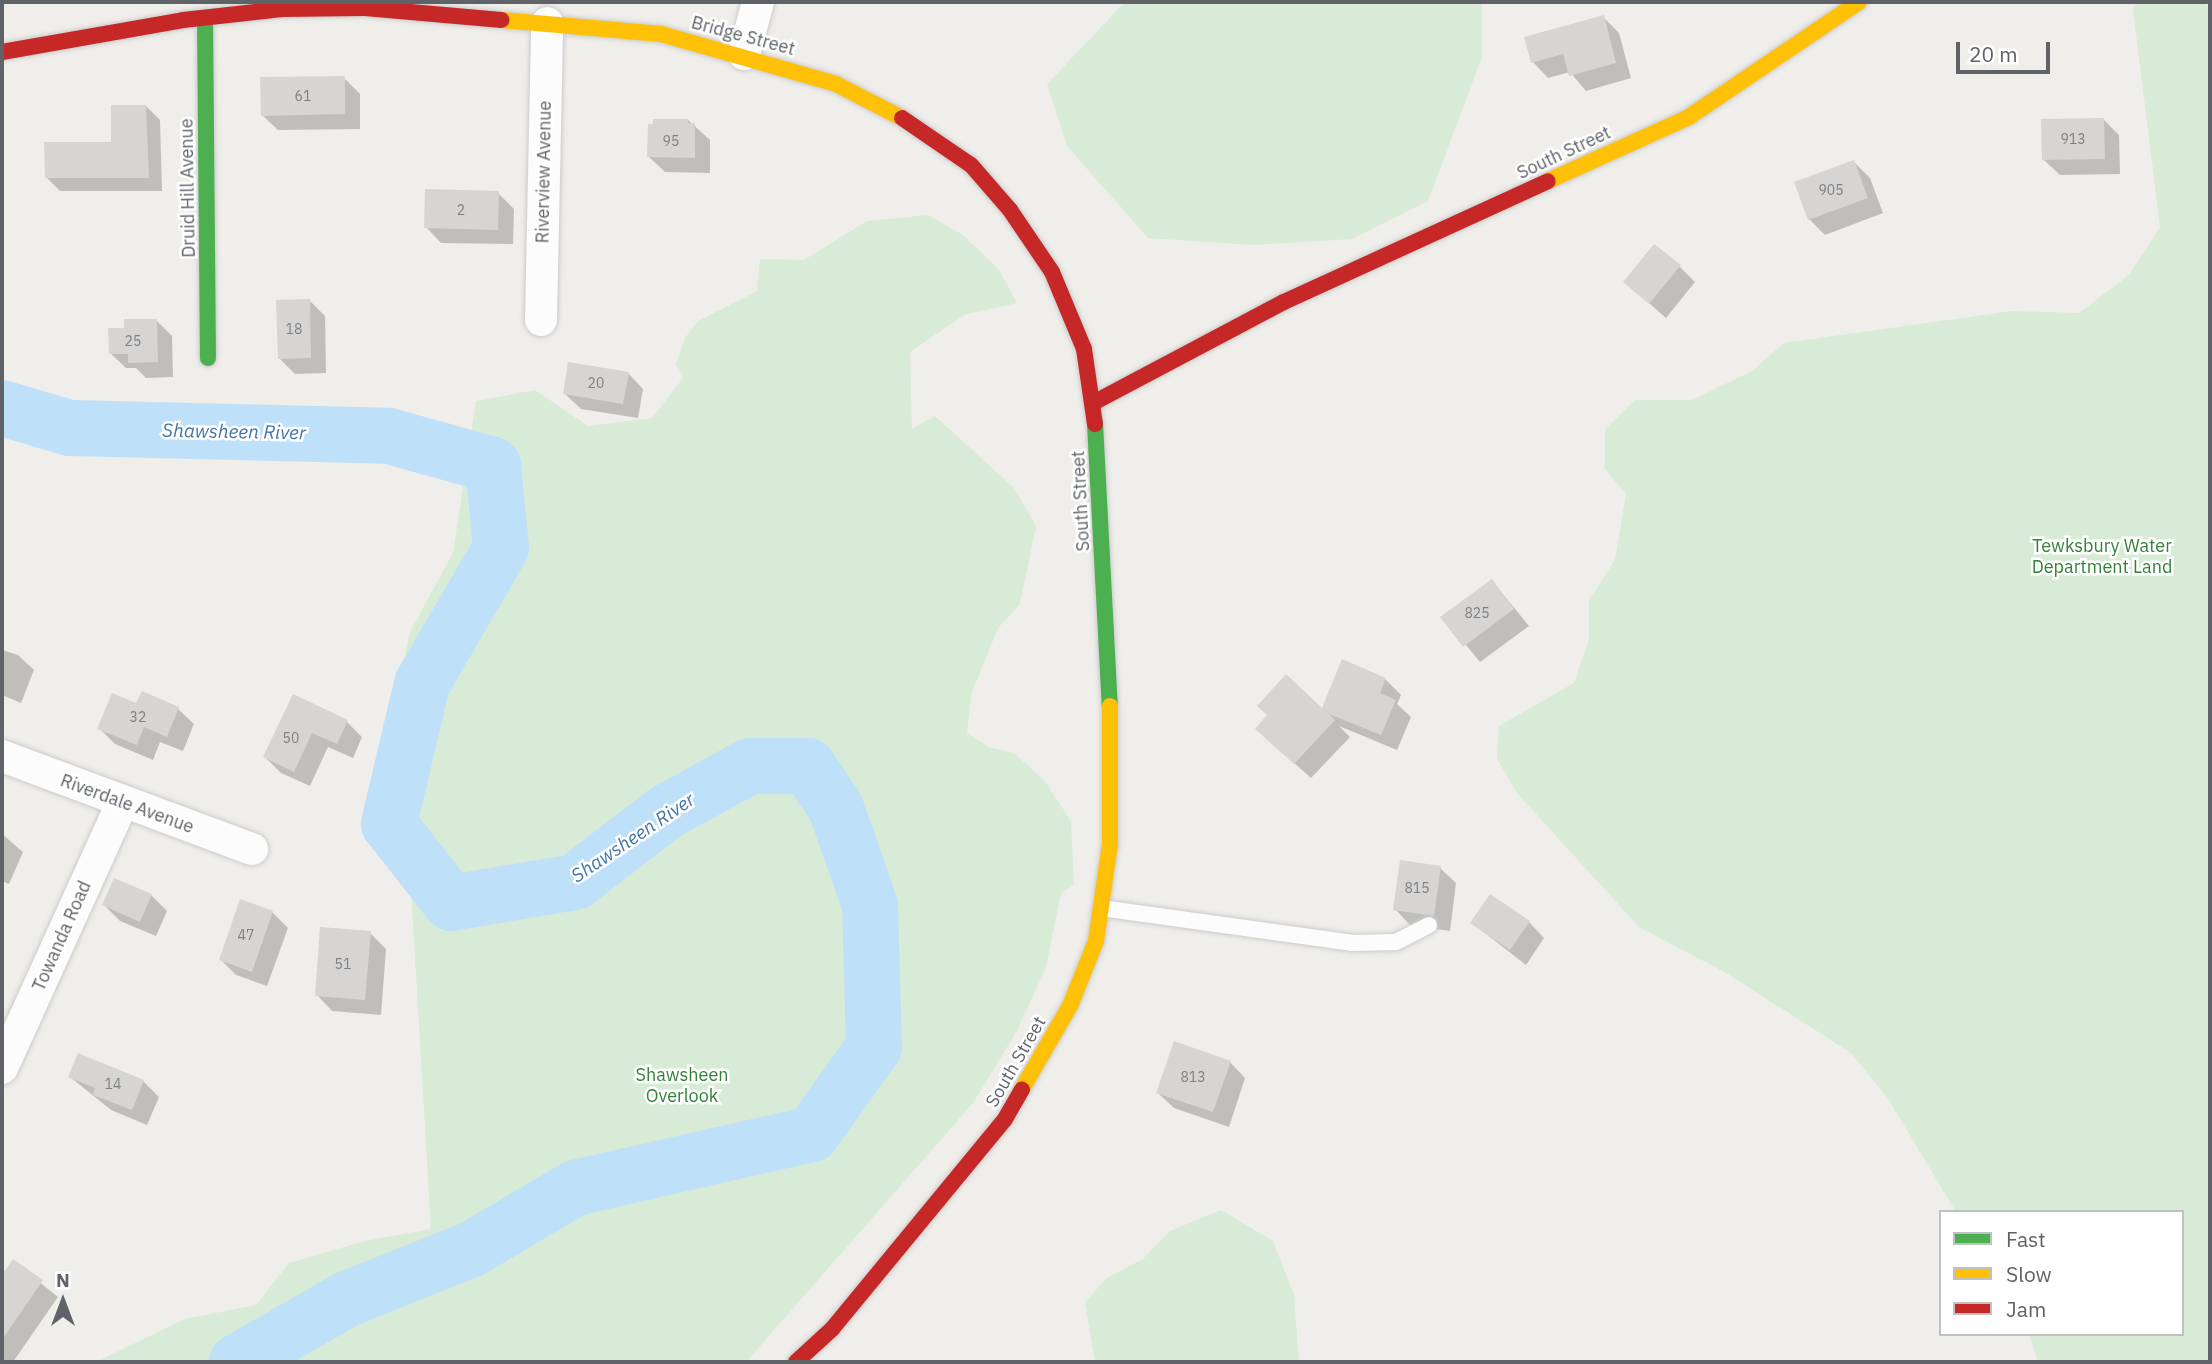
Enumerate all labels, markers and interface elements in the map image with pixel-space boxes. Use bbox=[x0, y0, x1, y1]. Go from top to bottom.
street label: Bridge Street bbox=[689, 12, 797, 60]
scale bar bbox=[1960, 28, 2054, 72]
text: 20 m bbox=[1969, 40, 2018, 68]
house number: 61 bbox=[295, 88, 311, 104]
street label: Riverview Avenue bbox=[532, 100, 556, 244]
street label: Druid Hill Avenue bbox=[176, 118, 200, 258]
street label: South Street bbox=[1514, 122, 1614, 184]
house number: 913 bbox=[2060, 131, 2086, 147]
house number: 95 bbox=[663, 133, 679, 149]
house number: 905 bbox=[1818, 182, 1844, 198]
house number: 2 bbox=[457, 202, 465, 218]
house number: 18 bbox=[286, 321, 302, 337]
house number: 25 bbox=[125, 333, 141, 349]
house number: 20 bbox=[588, 375, 604, 391]
water label: Shawsheen River bbox=[162, 419, 306, 445]
street label: South Street bbox=[1068, 450, 1094, 552]
park label: Tewksbury Water Department Land bbox=[2032, 536, 2172, 578]
house number: 825 bbox=[1464, 605, 1490, 621]
house number: 32 bbox=[130, 709, 146, 725]
house number: 50 bbox=[283, 730, 299, 746]
street label: Riverdale Avenue bbox=[57, 770, 197, 838]
water label: Shawsheen River bbox=[567, 788, 699, 888]
street label: Towanda Road bbox=[28, 878, 96, 994]
house number: 815 bbox=[1404, 880, 1430, 896]
house number: 47 bbox=[238, 927, 254, 943]
house number: 51 bbox=[335, 956, 351, 972]
street label: South Street bbox=[981, 1013, 1051, 1111]
park label: Shawsheen Overlook bbox=[635, 1065, 729, 1108]
house number: 813 bbox=[1180, 1069, 1206, 1085]
house number: 14 bbox=[105, 1076, 121, 1092]
legend bbox=[1939, 1210, 2184, 1336]
text: Fast bbox=[2006, 1225, 2046, 1253]
text: Slow bbox=[2006, 1260, 2052, 1288]
north arrow bbox=[28, 1266, 98, 1336]
text: N bbox=[56, 1268, 70, 1292]
text: Jam bbox=[2006, 1295, 2046, 1323]

